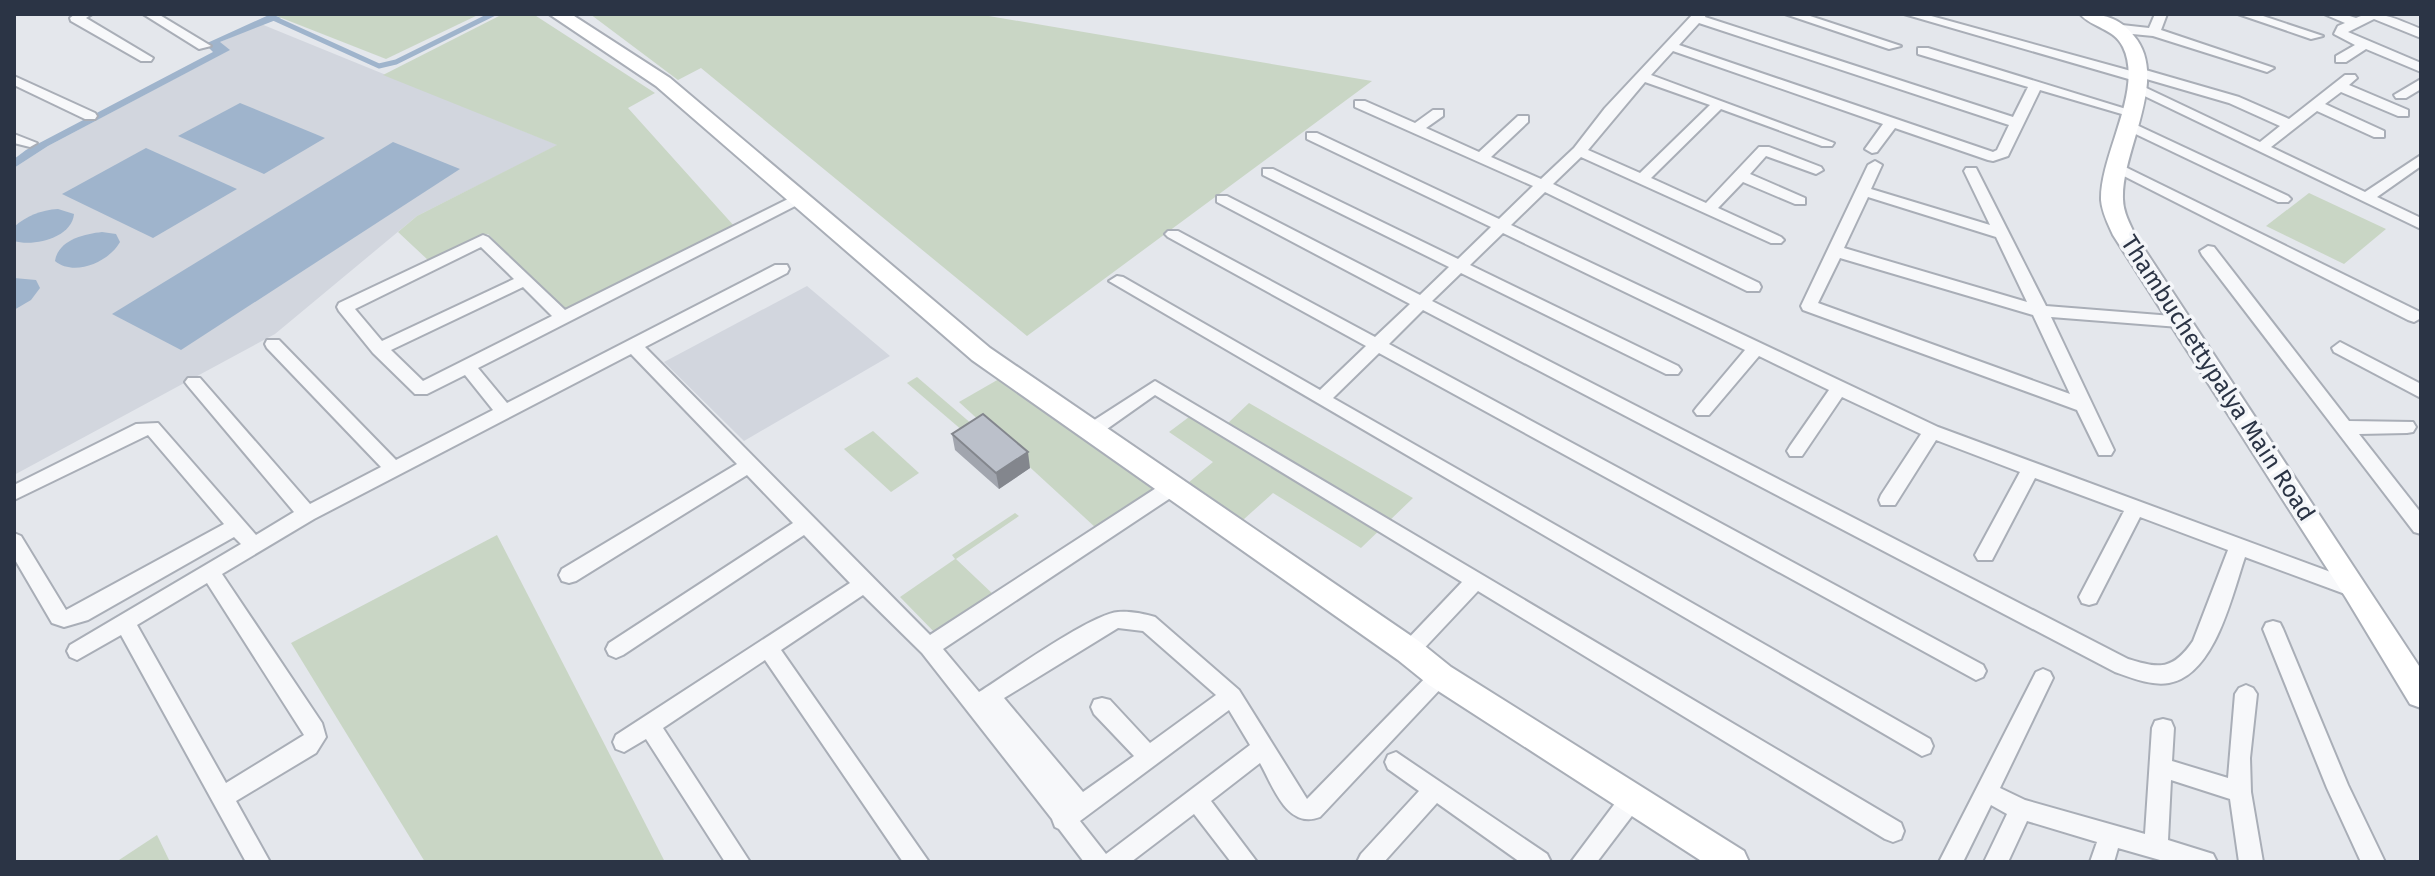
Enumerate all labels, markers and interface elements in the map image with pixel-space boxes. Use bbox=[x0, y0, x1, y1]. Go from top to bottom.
street label: Thambuchettypalya Main Road bbox=[2115, 230, 2321, 526]

